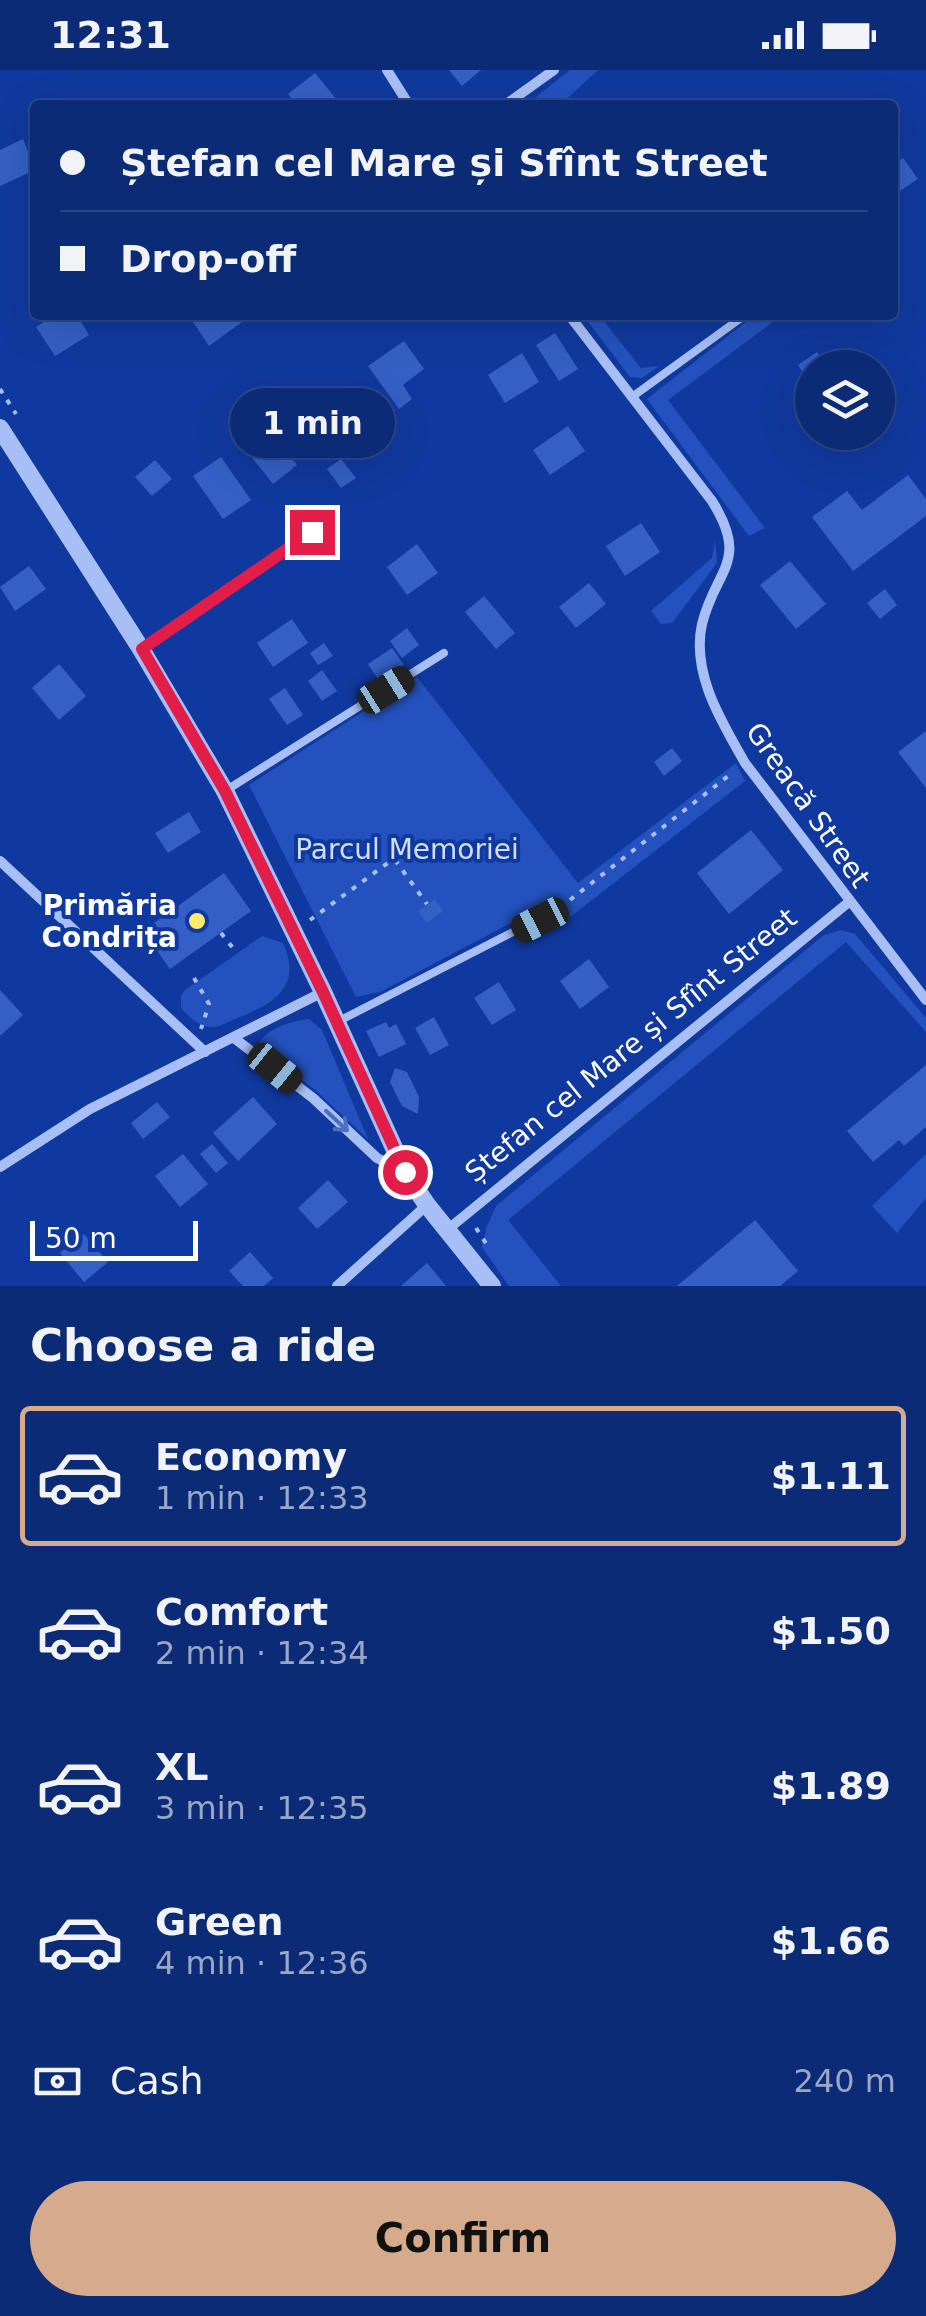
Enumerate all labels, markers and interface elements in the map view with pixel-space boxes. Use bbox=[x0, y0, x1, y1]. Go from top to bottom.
text: 12:31 bbox=[50, 13, 171, 57]
text: Ștefan cel Mare și Sfînt Street bbox=[120, 141, 768, 185]
text: Drop-off bbox=[120, 237, 296, 281]
map controls bbox=[795, 350, 895, 450]
button: layers bbox=[795, 350, 895, 450]
callout: 1 min bbox=[230, 387, 394, 457]
text: 1 min bbox=[262, 404, 363, 442]
route end bbox=[290, 510, 335, 555]
car bbox=[353, 661, 419, 719]
street label: Greacă Street bbox=[739, 716, 877, 894]
park label: Parcul Memoriei bbox=[295, 833, 519, 866]
place label: Primăria Condrița bbox=[42, 889, 177, 954]
car bbox=[506, 893, 574, 947]
street label: Ștefan cel Mare și Sfînt Street bbox=[459, 901, 803, 1189]
marker: Primăria Condrița bbox=[186, 910, 208, 932]
car bbox=[242, 1037, 308, 1099]
one-way arrow bbox=[324, 1109, 349, 1132]
route start bbox=[383, 1150, 428, 1195]
scale bar bbox=[30, 1216, 198, 1260]
text: 50 m bbox=[45, 1222, 117, 1255]
text: Choose a ride bbox=[30, 1319, 376, 1372]
icon: car bbox=[35, 1431, 125, 1521]
text: Economy bbox=[155, 1435, 347, 1479]
text: $1.11 bbox=[771, 1454, 891, 1498]
text: 1 min · 12:33 bbox=[155, 1479, 369, 1517]
icon: car bbox=[35, 1586, 125, 1676]
text: Comfort bbox=[155, 1590, 328, 1634]
text: $1.50 bbox=[771, 1609, 891, 1653]
text: 2 min · 12:34 bbox=[155, 1634, 369, 1672]
icon: car bbox=[35, 1741, 125, 1831]
text: XL bbox=[155, 1745, 209, 1789]
text: $1.89 bbox=[771, 1764, 891, 1808]
text: 3 min · 12:35 bbox=[155, 1789, 369, 1827]
icon: car bbox=[35, 1896, 125, 1986]
text: Green bbox=[155, 1900, 284, 1944]
text: $1.66 bbox=[771, 1919, 891, 1963]
text: 4 min · 12:36 bbox=[155, 1944, 369, 1982]
icon: cash bbox=[30, 2054, 85, 2109]
text: Cash bbox=[110, 2059, 204, 2103]
text: 240 m bbox=[794, 2062, 896, 2100]
button: Confirm bbox=[30, 2181, 896, 2296]

